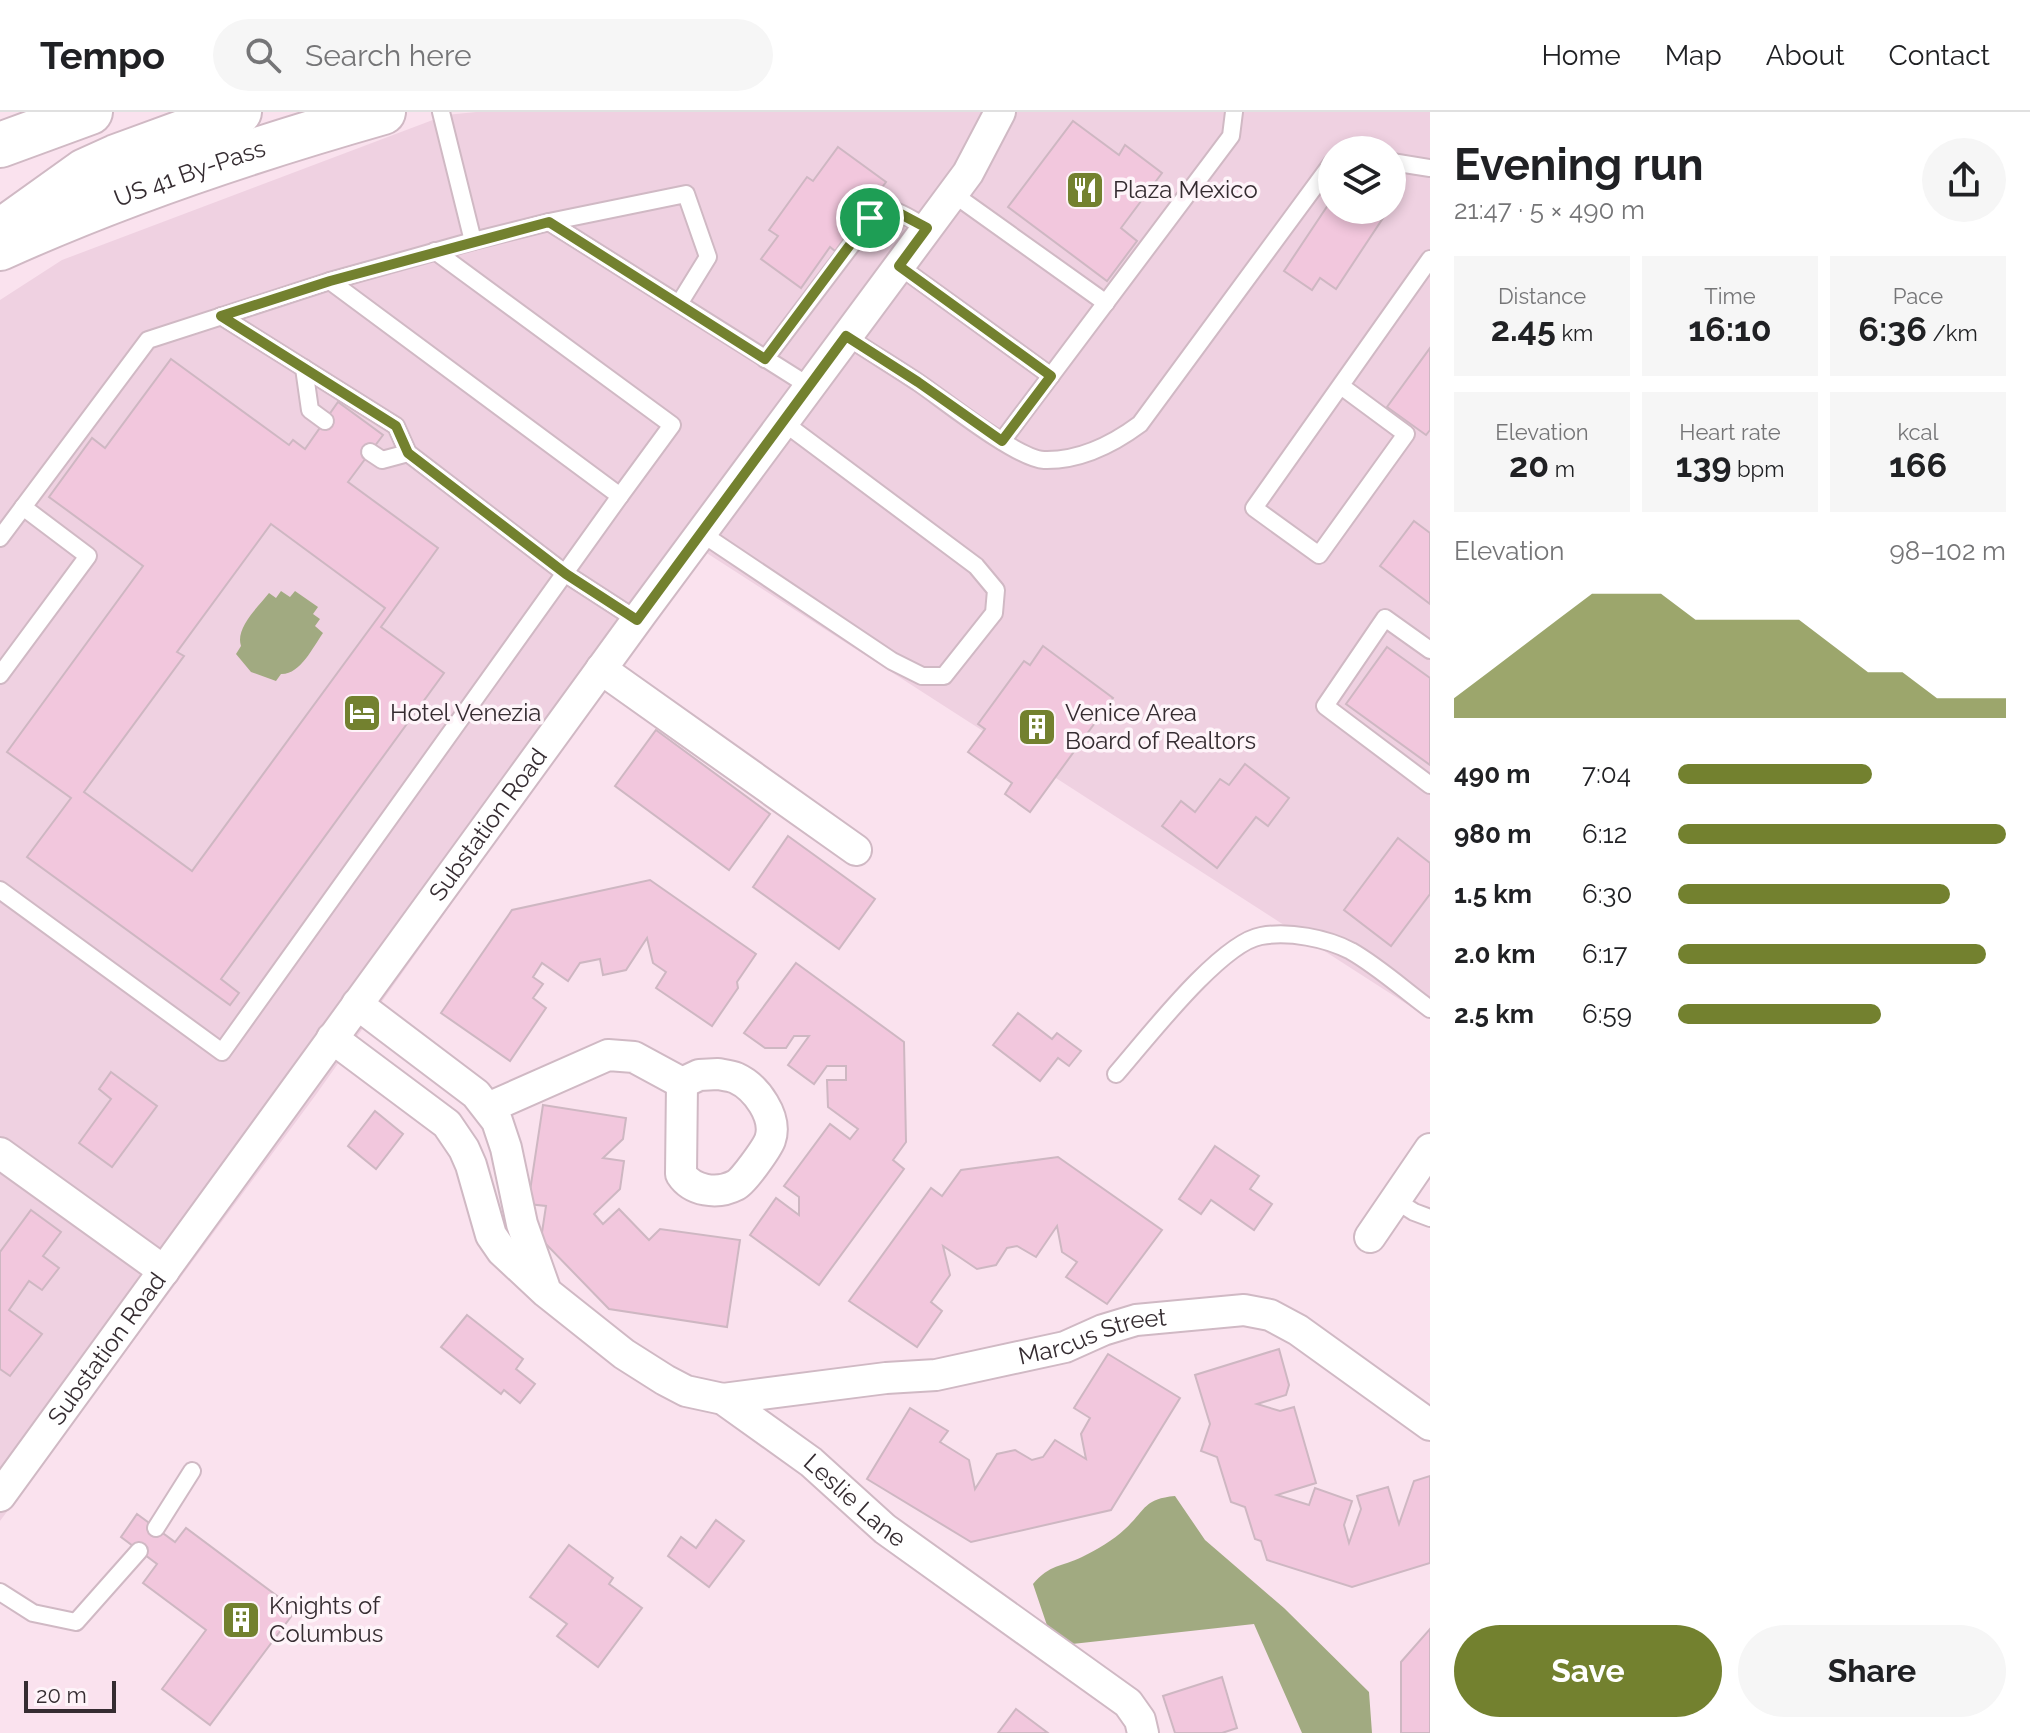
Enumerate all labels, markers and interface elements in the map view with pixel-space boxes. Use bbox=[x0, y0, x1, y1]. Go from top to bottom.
search box bbox=[213, 19, 773, 91]
text: Tempo bbox=[40, 33, 165, 78]
icon: search bbox=[241, 33, 285, 77]
text: Search here bbox=[305, 38, 472, 73]
text: Home bbox=[1541, 39, 1621, 72]
text: Map bbox=[1665, 39, 1722, 72]
text: About bbox=[1766, 39, 1845, 72]
text: Contact bbox=[1889, 39, 1990, 72]
street label: US 41 By-Pass bbox=[110, 133, 269, 213]
map controls bbox=[1318, 136, 1406, 224]
button: layers bbox=[1318, 136, 1406, 224]
button: share bbox=[1922, 138, 2006, 222]
text: Evening run bbox=[1454, 139, 1703, 190]
restaurant icon: Plaza Mexico bbox=[1064, 169, 1106, 211]
place label: Plaza Mexico bbox=[1113, 175, 1258, 204]
pin bbox=[836, 184, 904, 252]
text: 21:47 · 5 × 490 m bbox=[1454, 195, 1645, 225]
icon: arrive bbox=[848, 196, 892, 240]
text: Distance bbox=[1498, 283, 1586, 309]
text: Time bbox=[1704, 283, 1756, 309]
text: Pace bbox=[1893, 283, 1943, 309]
text: 2.45 bbox=[1491, 309, 1556, 349]
text: 16:10 bbox=[1688, 309, 1772, 349]
text: 6:36 bbox=[1858, 309, 1927, 349]
text: km bbox=[1556, 320, 1593, 346]
text: /km bbox=[1927, 320, 1978, 346]
text: Elevation bbox=[1495, 419, 1589, 445]
text: Heart rate bbox=[1679, 419, 1781, 445]
text: kcal bbox=[1897, 419, 1939, 445]
text: 20 bbox=[1509, 445, 1549, 485]
text: 139 bbox=[1676, 445, 1731, 485]
text: 166 bbox=[1889, 445, 1947, 485]
text: m bbox=[1549, 456, 1575, 482]
text: bpm bbox=[1731, 456, 1784, 482]
text: Elevation bbox=[1454, 536, 1564, 566]
text: 98–102 m bbox=[1890, 536, 2006, 566]
hotel icon: Hotel Venezia bbox=[341, 692, 383, 734]
place label: Hotel Venezia bbox=[390, 698, 541, 727]
place label: Venice Area Board of Realtors bbox=[1065, 698, 1256, 755]
building icon: Venice Area Board of Realtors bbox=[1016, 706, 1058, 748]
street label: Substation Road bbox=[423, 742, 553, 906]
text: 490 m bbox=[1454, 759, 1531, 789]
text: 7:04 bbox=[1582, 759, 1631, 789]
text: 980 m bbox=[1454, 819, 1531, 849]
text: 6:12 bbox=[1582, 819, 1627, 849]
text: 1.5 km bbox=[1454, 879, 1532, 909]
text: 6:30 bbox=[1582, 879, 1632, 909]
text: 2.0 km bbox=[1454, 939, 1535, 969]
text: 6:17 bbox=[1582, 939, 1627, 969]
text: 2.5 km bbox=[1454, 999, 1534, 1029]
text: 6:59 bbox=[1582, 999, 1632, 1029]
street label: Substation Road bbox=[42, 1267, 172, 1430]
street label: Marcus Street bbox=[1016, 1302, 1168, 1371]
street label: Leslie Lane bbox=[798, 1448, 911, 1553]
place label: Knights of Columbus bbox=[269, 1591, 383, 1648]
building icon: Knights of Columbus bbox=[220, 1599, 262, 1641]
button: Save bbox=[1454, 1625, 1722, 1717]
button: Share bbox=[1738, 1625, 2006, 1717]
scale bar bbox=[24, 1677, 116, 1713]
text: 20 m bbox=[36, 1682, 87, 1708]

